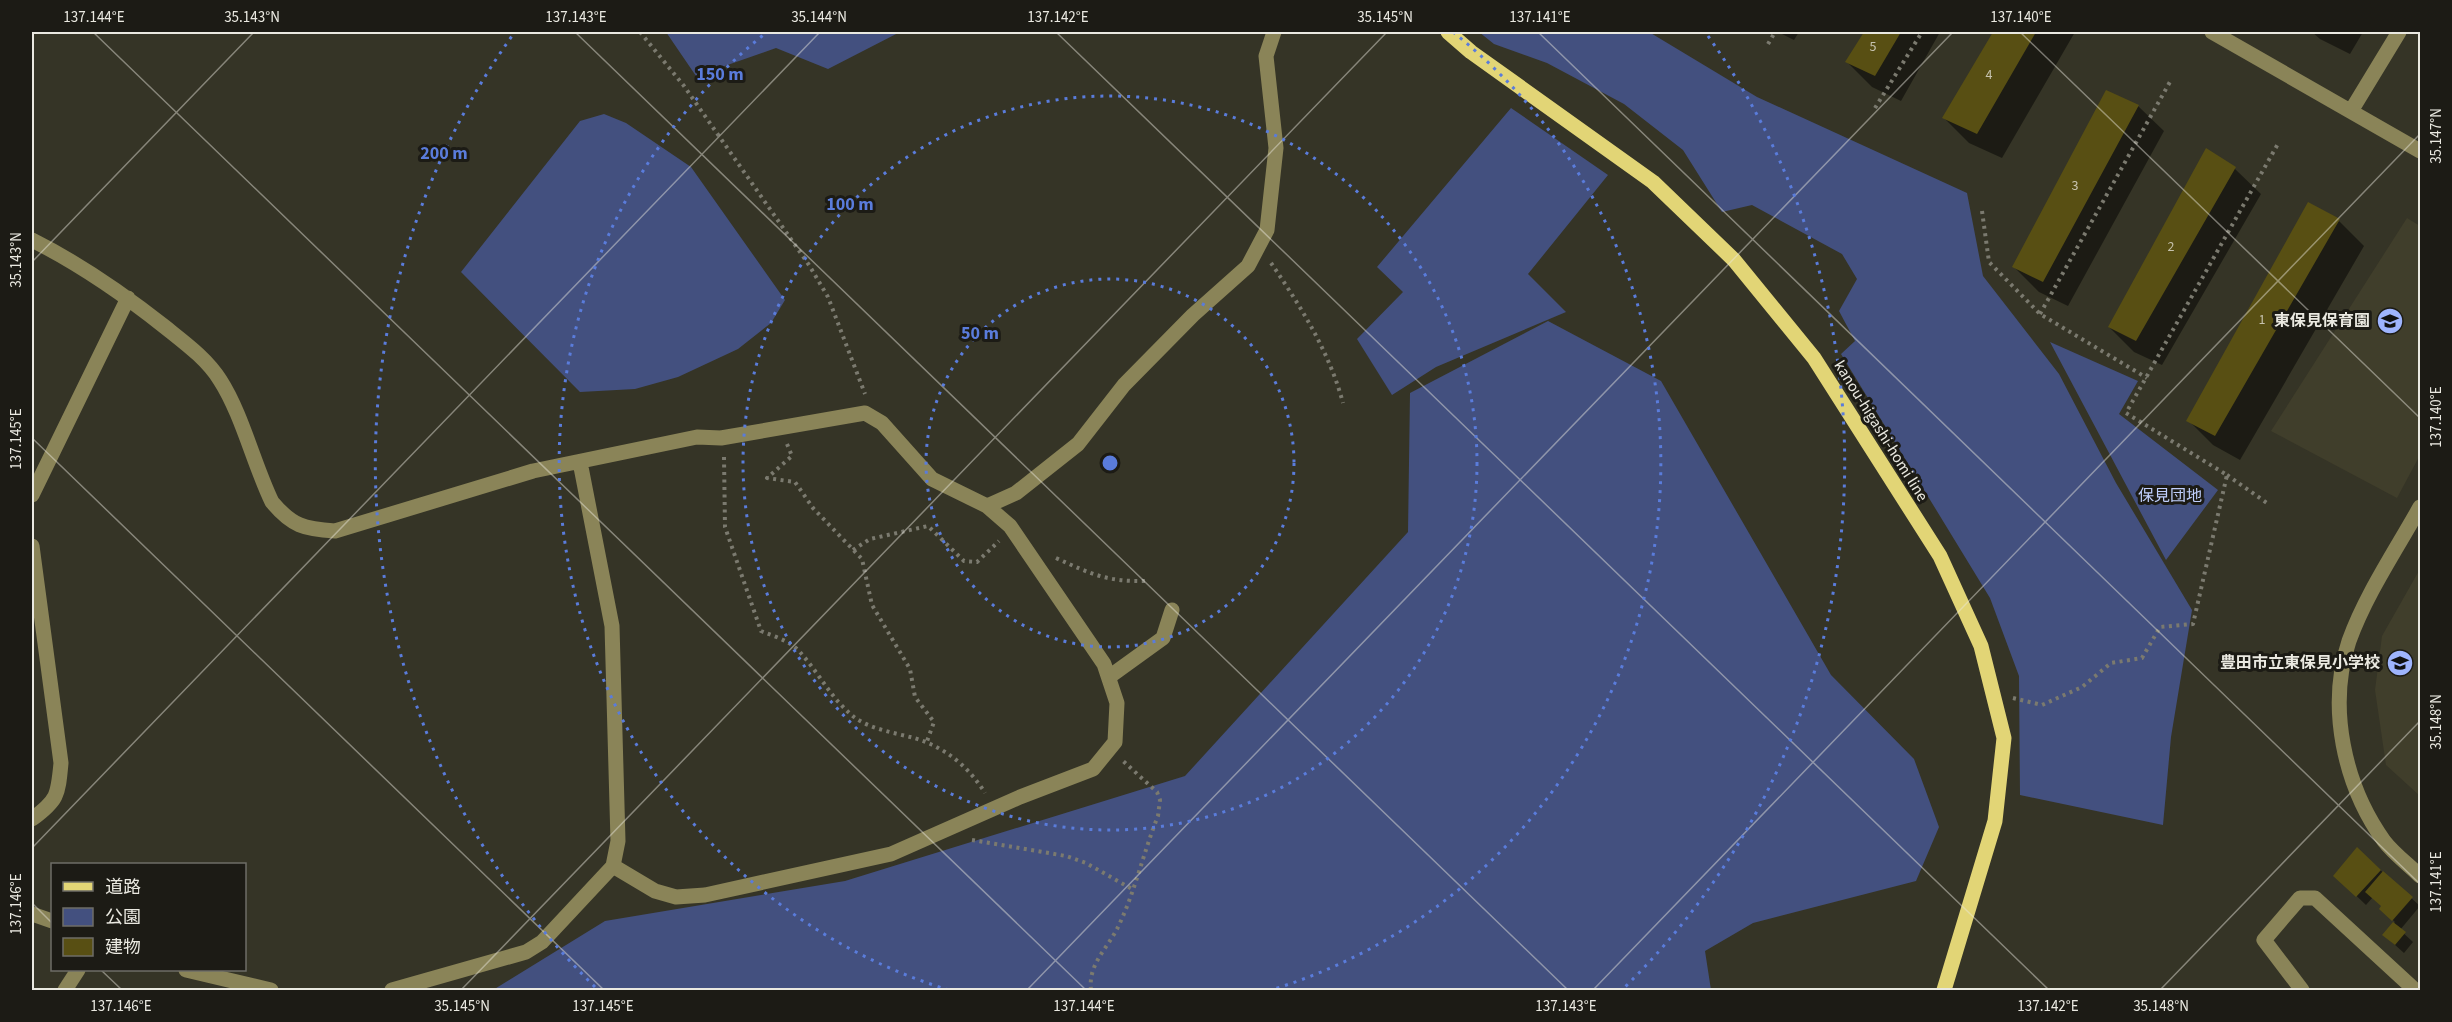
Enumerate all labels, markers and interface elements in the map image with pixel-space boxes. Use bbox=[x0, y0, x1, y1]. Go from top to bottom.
text: 137.144°E bbox=[63, 7, 125, 28]
text: 35.143°N bbox=[224, 7, 280, 28]
text: 137.143°E bbox=[545, 7, 607, 28]
text: 35.144°N bbox=[791, 7, 847, 28]
text: 137.142°E bbox=[1027, 7, 1089, 28]
text: 35.145°N bbox=[1357, 7, 1413, 28]
text: 137.141°E bbox=[1509, 7, 1571, 28]
text: 137.140°E bbox=[1990, 7, 2052, 28]
house number: 5 bbox=[1870, 37, 1877, 57]
text: 150 m bbox=[696, 62, 744, 87]
house number: 4 bbox=[1986, 65, 1993, 85]
text: 35.147°N bbox=[2426, 108, 2447, 164]
text: 200 m bbox=[420, 141, 468, 166]
house number: 3 bbox=[2072, 176, 2079, 196]
text: 100 m bbox=[826, 192, 874, 217]
text: 35.143°N bbox=[6, 232, 27, 288]
house number: 2 bbox=[2168, 237, 2175, 257]
school or university icon: 東保見保育園 bbox=[2375, 306, 2405, 336]
house number: 1 bbox=[2259, 310, 2266, 330]
place label: 東保見保育園 bbox=[2274, 310, 2370, 332]
text: 50 m bbox=[961, 321, 999, 346]
street label: kanou-higashi-homi line bbox=[1829, 356, 1933, 506]
text: 137.140°E bbox=[2426, 386, 2447, 448]
text: 137.145°E bbox=[6, 408, 27, 470]
centre of rings bbox=[1100, 453, 1120, 473]
park label: 保見団地 bbox=[2138, 485, 2202, 507]
school or university icon: 豊田市立東保見小学校 bbox=[2385, 648, 2415, 678]
place label: 豊田市立東保見小学校 bbox=[2220, 652, 2380, 674]
text: 35.148°N bbox=[2426, 694, 2447, 750]
text: 137.141°E bbox=[2426, 851, 2447, 913]
legend bbox=[51, 863, 246, 971]
text: 137.146°E bbox=[6, 873, 27, 935]
text: 道路 bbox=[105, 875, 141, 900]
text: 公園 bbox=[105, 905, 141, 930]
text: 建物 bbox=[105, 935, 141, 960]
text: 137.146°E bbox=[90, 996, 152, 1017]
text: 35.145°N bbox=[434, 996, 490, 1017]
text: 137.145°E bbox=[572, 996, 634, 1017]
text: 137.144°E bbox=[1053, 996, 1115, 1017]
text: 137.143°E bbox=[1535, 996, 1597, 1017]
text: 137.142°E bbox=[2017, 996, 2079, 1017]
text: 35.148°N bbox=[2133, 996, 2189, 1017]

